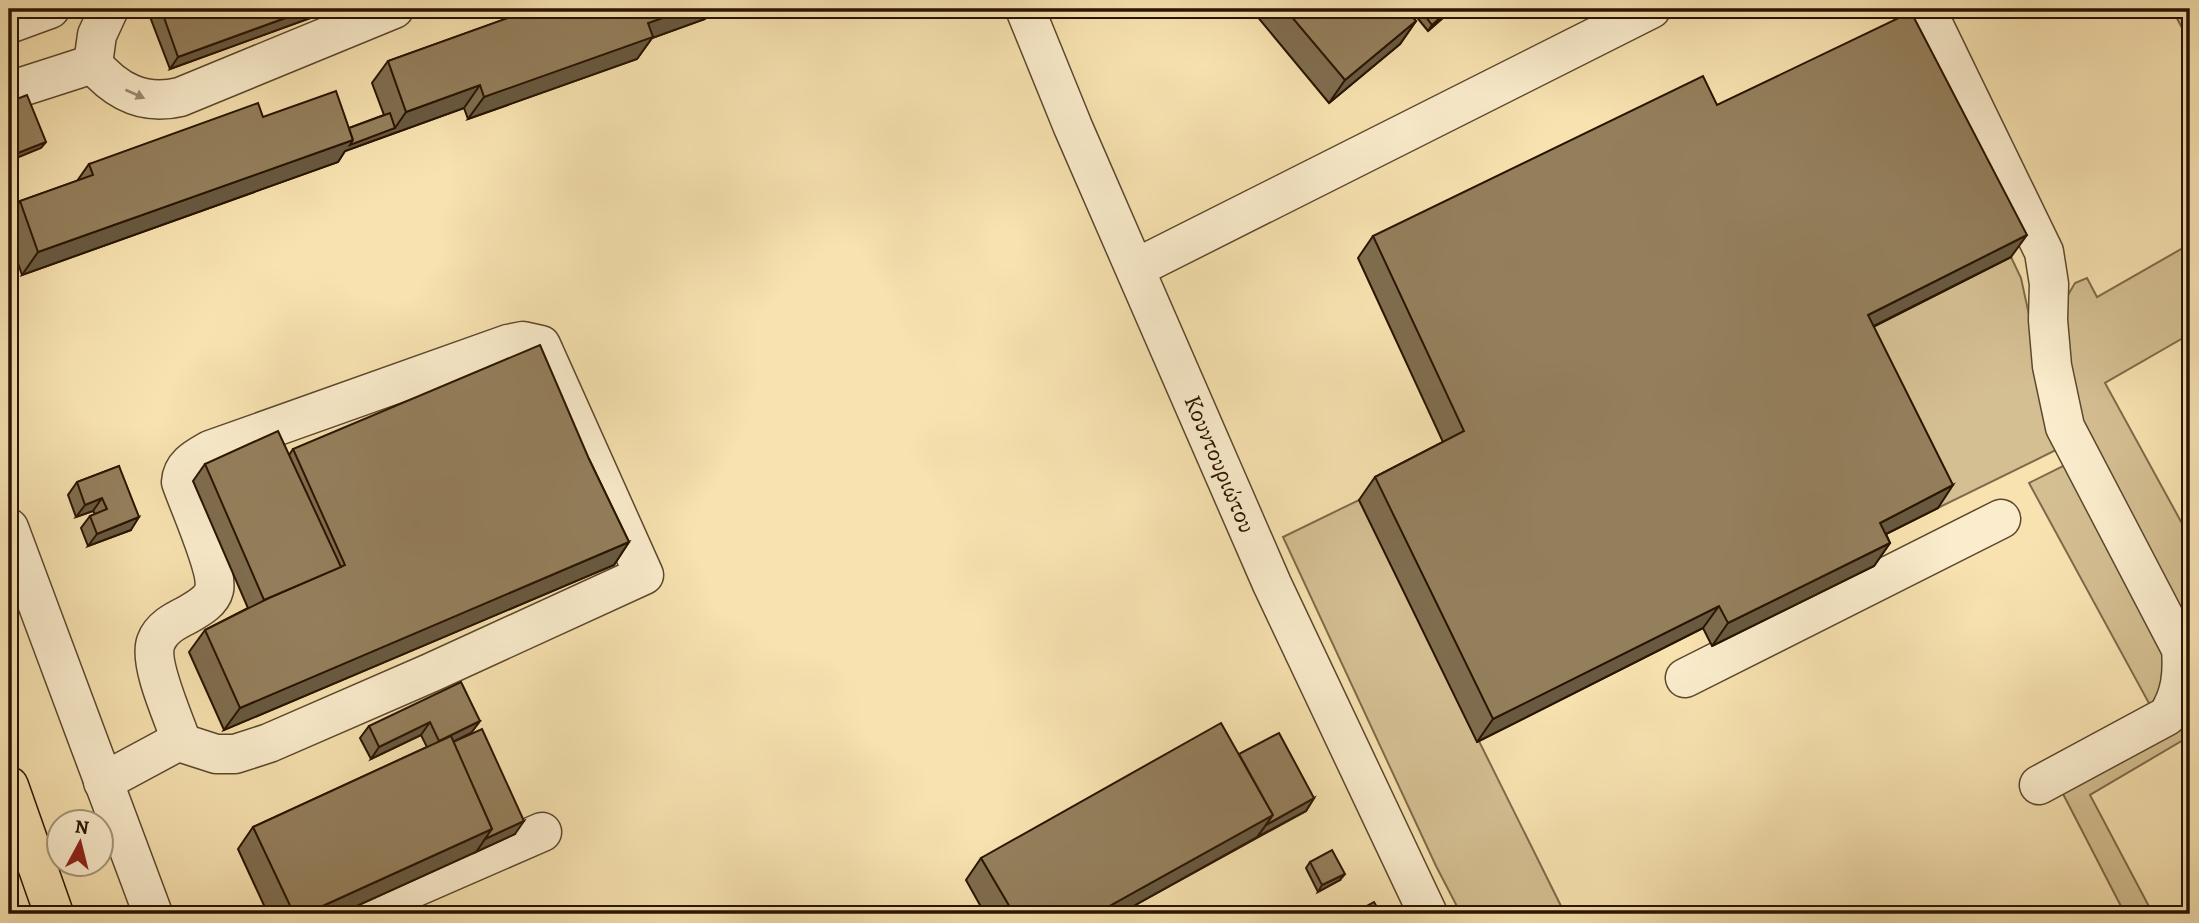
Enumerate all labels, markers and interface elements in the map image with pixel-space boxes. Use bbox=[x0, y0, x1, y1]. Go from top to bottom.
one-way arrow bbox=[125, 88, 145, 100]
street label: Κουντουριώτου bbox=[1177, 390, 1263, 538]
north arrow bbox=[46, 808, 116, 878]
text: N bbox=[73, 813, 91, 841]

